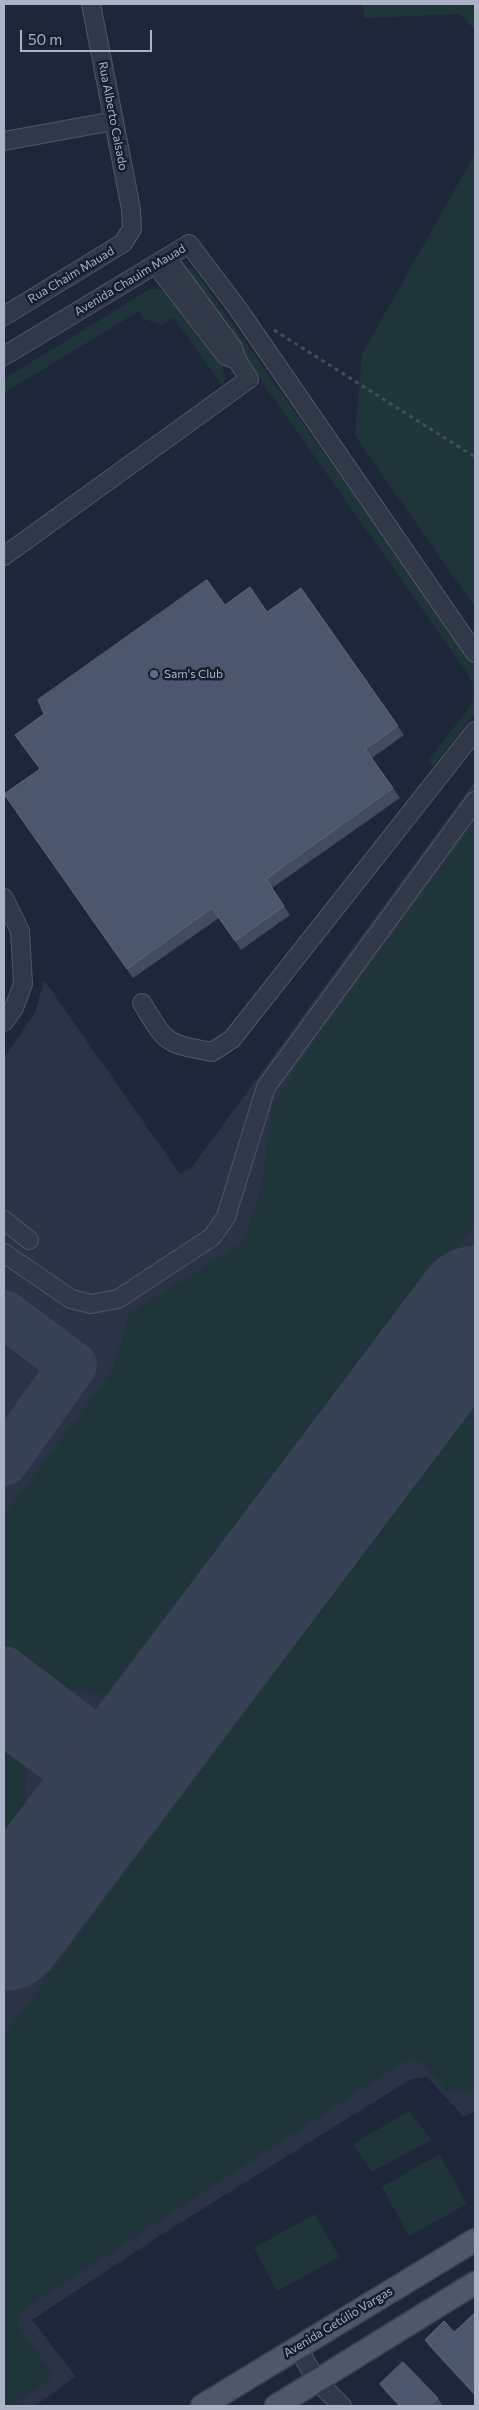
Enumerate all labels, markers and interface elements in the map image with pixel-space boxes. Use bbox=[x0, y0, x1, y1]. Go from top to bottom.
scale bar bbox=[22, 20, 155, 52]
text: 50 m bbox=[28, 30, 62, 48]
street label: Rua Alberto Calsado bbox=[95, 60, 131, 172]
street label: Avenida Chauim Mauad bbox=[72, 241, 188, 319]
street label: Rua Chaim Mauad bbox=[25, 244, 117, 306]
place label: Sam's Club bbox=[164, 667, 223, 681]
marker: Sam's Club bbox=[148, 668, 160, 680]
street label: Avenida Getúlio Vargas bbox=[281, 2284, 395, 2360]

